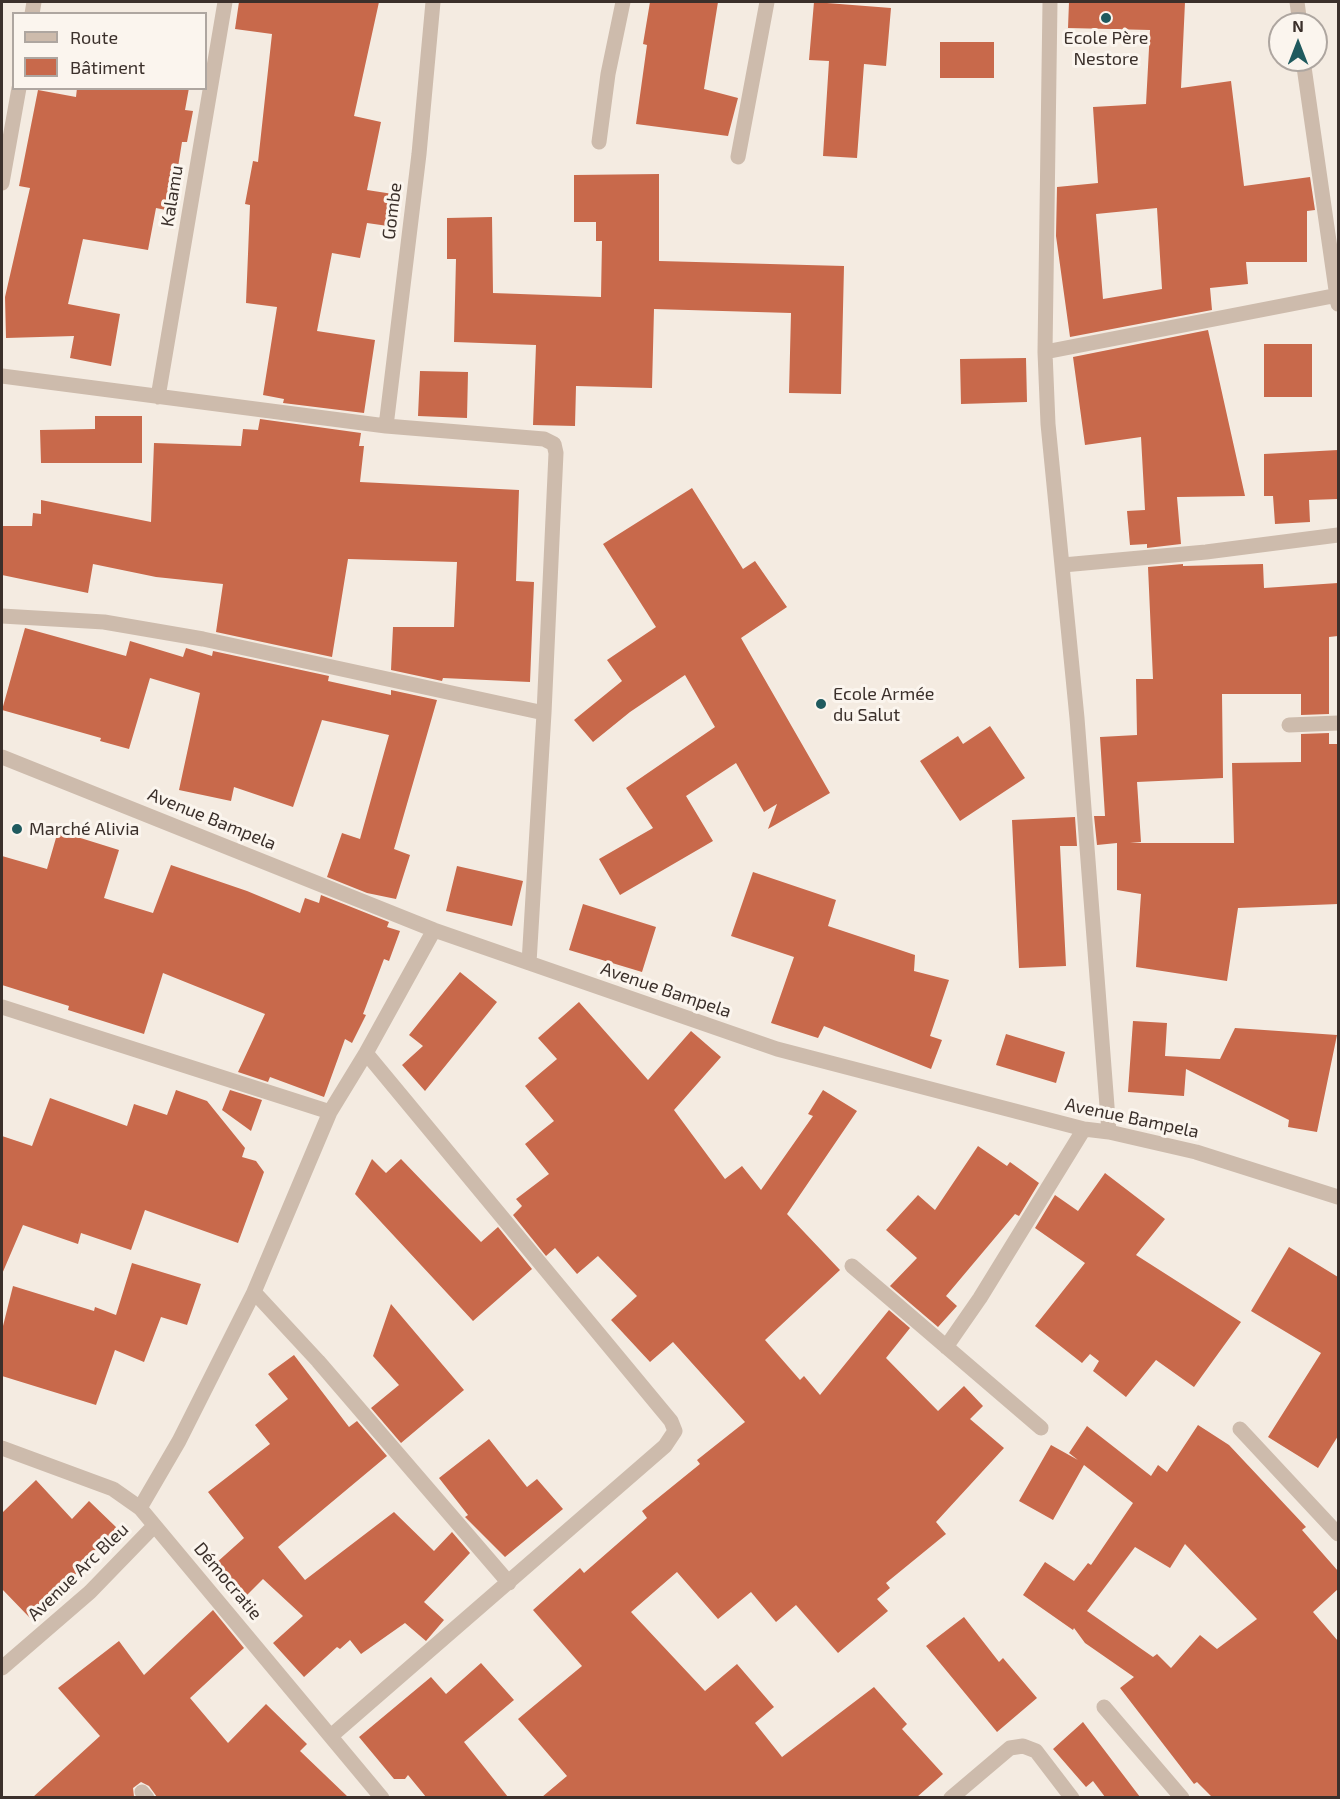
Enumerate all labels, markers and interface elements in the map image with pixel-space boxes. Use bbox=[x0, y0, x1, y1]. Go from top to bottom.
marker: Ecole Père Nestore bbox=[1099, 11, 1113, 25]
legend bbox=[12, 12, 207, 90]
north arrow bbox=[1268, 12, 1328, 72]
text: N bbox=[1292, 16, 1304, 35]
text: Route bbox=[70, 26, 118, 48]
place label: Ecole Père Nestore bbox=[1064, 27, 1148, 70]
text: Bâtiment bbox=[70, 56, 145, 78]
street label: Kalamu bbox=[157, 164, 187, 228]
street label: Gombe bbox=[378, 181, 406, 241]
place label: Ecole Armée du Salut bbox=[833, 683, 935, 726]
marker: Ecole Armée du Salut bbox=[814, 697, 828, 711]
street label: Avenue Bampela bbox=[145, 783, 279, 855]
place label: Marché Alivia bbox=[29, 818, 139, 840]
marker: Marché Alivia bbox=[10, 822, 24, 836]
street label: Avenue Bampela bbox=[598, 958, 734, 1022]
street label: Avenue Bampela bbox=[1063, 1093, 1201, 1143]
street label: Avenue Arc Bleu bbox=[23, 1518, 133, 1626]
street label: Démocratie bbox=[189, 1538, 267, 1624]

